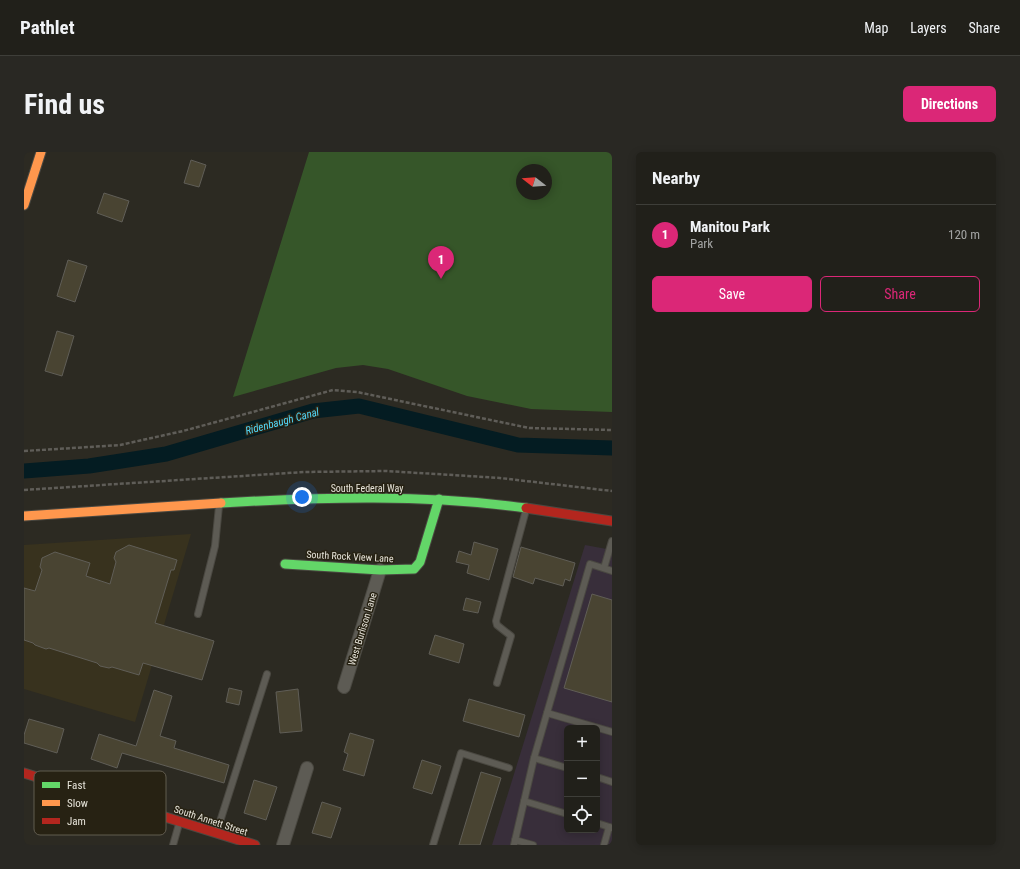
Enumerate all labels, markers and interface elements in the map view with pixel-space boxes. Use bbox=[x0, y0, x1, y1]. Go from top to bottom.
text: Pathlet bbox=[20, 16, 75, 39]
text: Map bbox=[864, 20, 888, 36]
text: Layers bbox=[910, 20, 947, 36]
text: Share bbox=[969, 20, 1000, 36]
button: Directions bbox=[903, 86, 996, 122]
text: Find us bbox=[24, 88, 105, 121]
north arrow bbox=[516, 164, 552, 200]
text: Nearby bbox=[652, 168, 700, 188]
text: Manitou Park bbox=[690, 218, 770, 236]
text: 1 bbox=[662, 227, 668, 242]
text: 120 m bbox=[948, 227, 980, 242]
text: Park bbox=[690, 236, 713, 251]
pin: 1 bbox=[428, 246, 454, 279]
button: Save bbox=[652, 276, 812, 312]
button: Share bbox=[820, 276, 980, 312]
water label: Ridenbaugh Canal bbox=[244, 405, 321, 438]
street label: South Federal Way bbox=[331, 483, 403, 494]
your location bbox=[292, 487, 312, 507]
street label: South Rock View Lane bbox=[306, 549, 394, 564]
street label: West Burlison Lane bbox=[346, 591, 379, 667]
map controls bbox=[564, 725, 600, 833]
button: + bbox=[564, 725, 600, 761]
button: − bbox=[564, 761, 600, 797]
legend bbox=[34, 771, 166, 835]
text: Fast bbox=[67, 779, 86, 792]
text: Slow bbox=[67, 797, 88, 810]
button: locate bbox=[564, 797, 600, 833]
street label: South Annett Street bbox=[173, 803, 249, 838]
text: Jam bbox=[67, 815, 86, 828]

